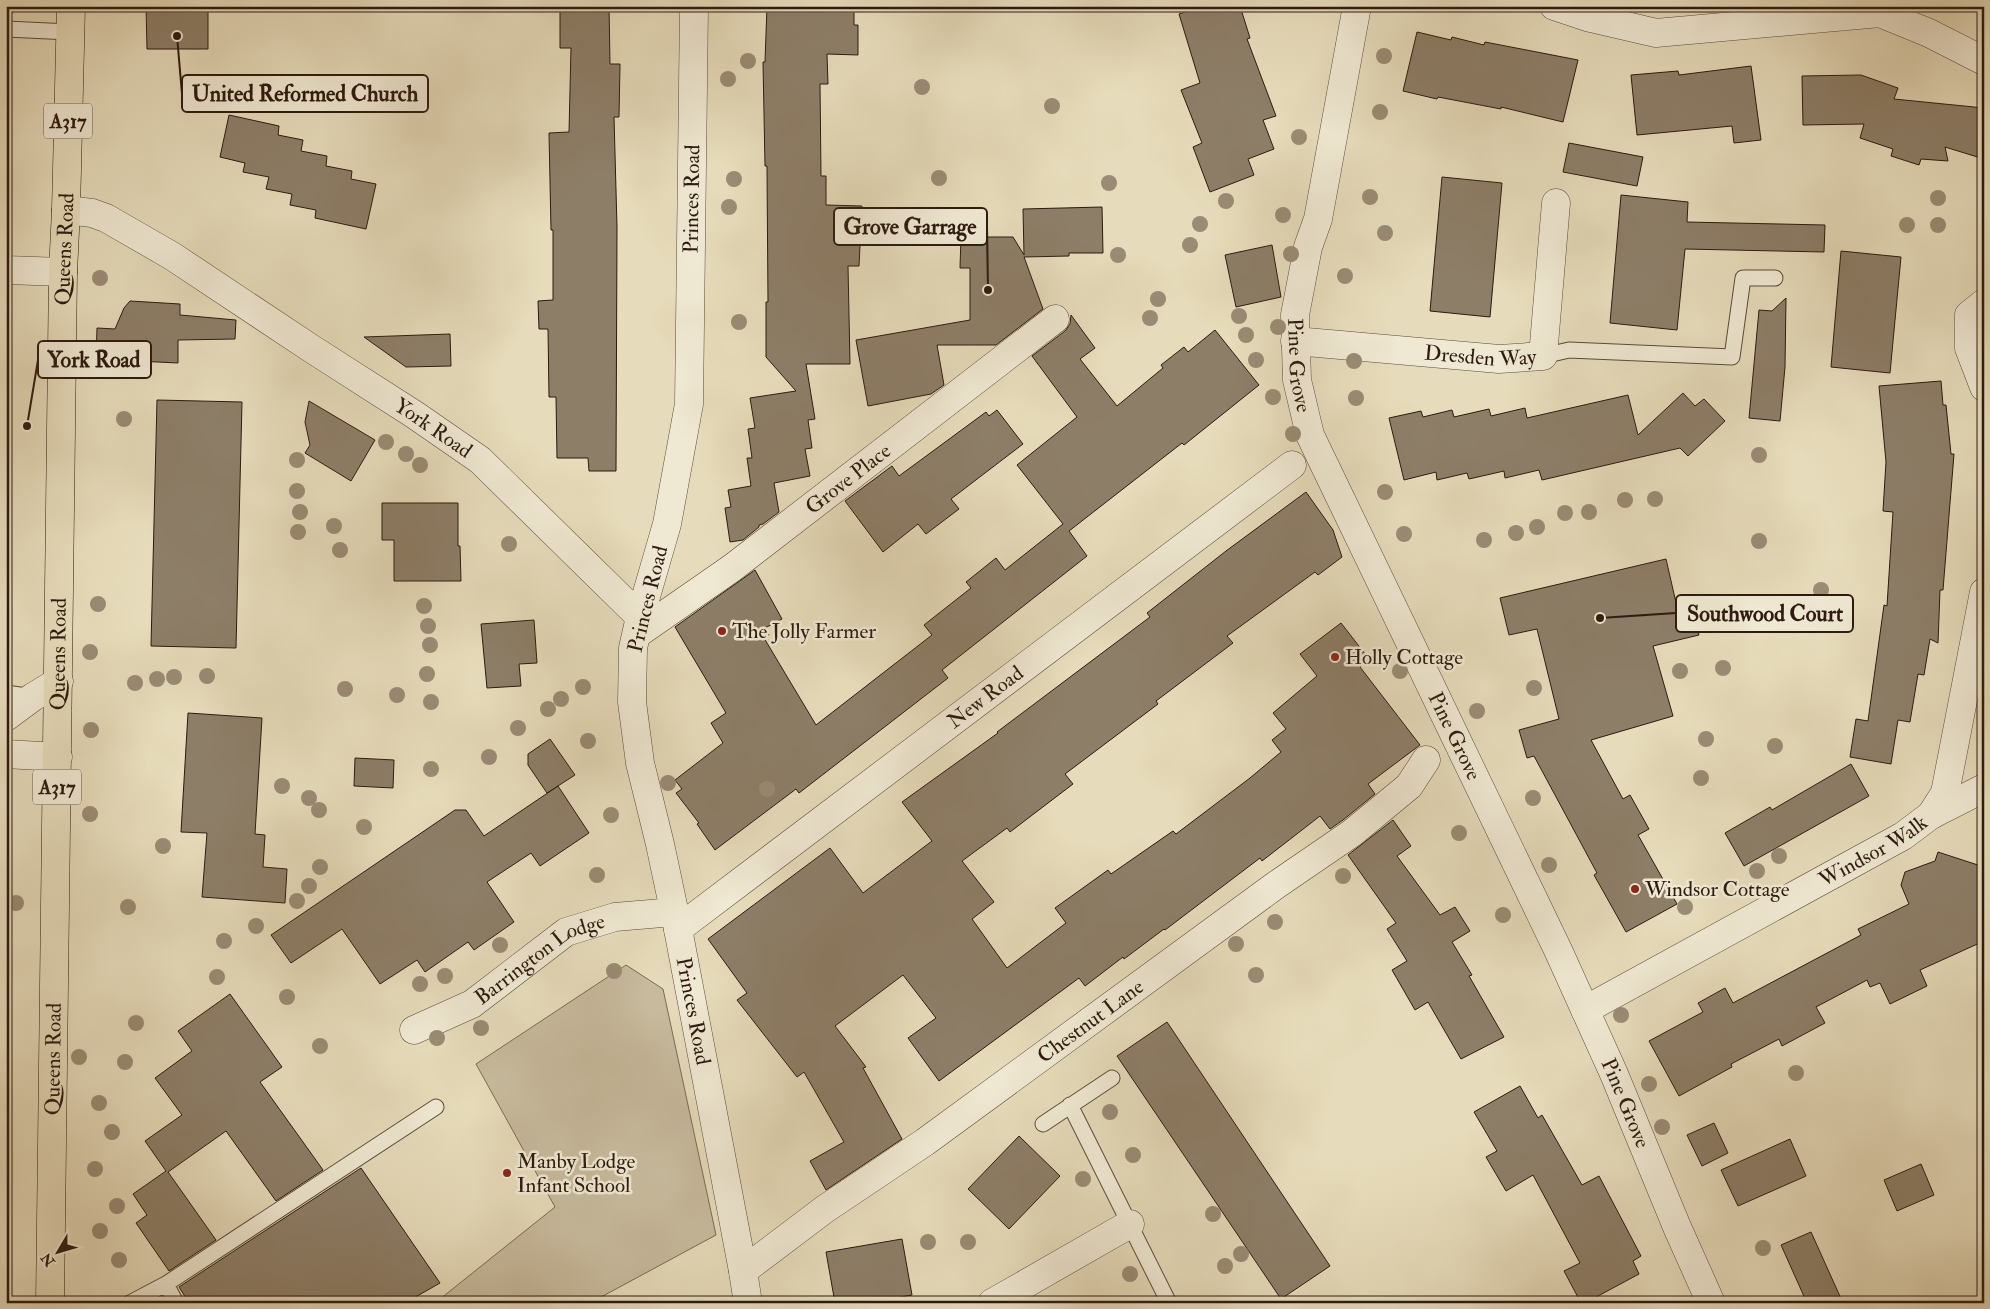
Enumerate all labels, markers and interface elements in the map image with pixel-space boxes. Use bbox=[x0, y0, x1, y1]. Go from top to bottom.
callout: United Reformed Church bbox=[182, 75, 428, 112]
text: United Reformed Church bbox=[192, 80, 419, 108]
road number: A317 bbox=[44, 104, 92, 138]
street label: Princes Road bbox=[678, 144, 706, 254]
street label: Queens Road bbox=[49, 192, 80, 306]
callout: Grove Garrage bbox=[834, 208, 987, 245]
text: Grove Garrage bbox=[843, 213, 977, 242]
street label: Pine Grove bbox=[1282, 318, 1318, 415]
street label: Dresden Way bbox=[1423, 339, 1538, 373]
callout: York Road bbox=[38, 341, 151, 378]
text: York Road bbox=[47, 346, 141, 374]
street label: York Road bbox=[389, 392, 478, 464]
street label: Grove Place bbox=[800, 437, 896, 520]
street label: Princes Road bbox=[622, 542, 674, 655]
callout: Southwood Court bbox=[1676, 595, 1853, 632]
street label: Queens Road bbox=[44, 597, 72, 710]
text: Southwood Court bbox=[1687, 600, 1844, 628]
place label: The Jolly Farmer bbox=[732, 618, 876, 645]
marker: The Jolly Farmer bbox=[716, 625, 728, 637]
place label: Holly Cottage bbox=[1345, 644, 1463, 671]
marker: Holly Cottage bbox=[1329, 651, 1341, 663]
street label: New Road bbox=[942, 659, 1029, 734]
street label: Pine Grove bbox=[1422, 687, 1488, 785]
road number: A317 bbox=[33, 770, 81, 804]
street label: Windsor Walk bbox=[1813, 809, 1933, 894]
place label: Windsor Cottage bbox=[1644, 876, 1790, 903]
marker: Windsor Cottage bbox=[1629, 883, 1641, 895]
street label: Barrington Lodge bbox=[469, 907, 608, 1011]
street label: Princes Road bbox=[670, 955, 717, 1068]
street label: Chestnut Lane bbox=[1032, 973, 1149, 1069]
street label: Queens Road bbox=[39, 1002, 67, 1115]
street label: Pine Grove bbox=[1595, 1054, 1657, 1152]
place label: Manby Lodge Infant School bbox=[517, 1148, 636, 1199]
marker: Manby Lodge Infant School bbox=[501, 1167, 513, 1179]
north arrow bbox=[32, 1226, 82, 1276]
text: N bbox=[37, 1249, 59, 1271]

